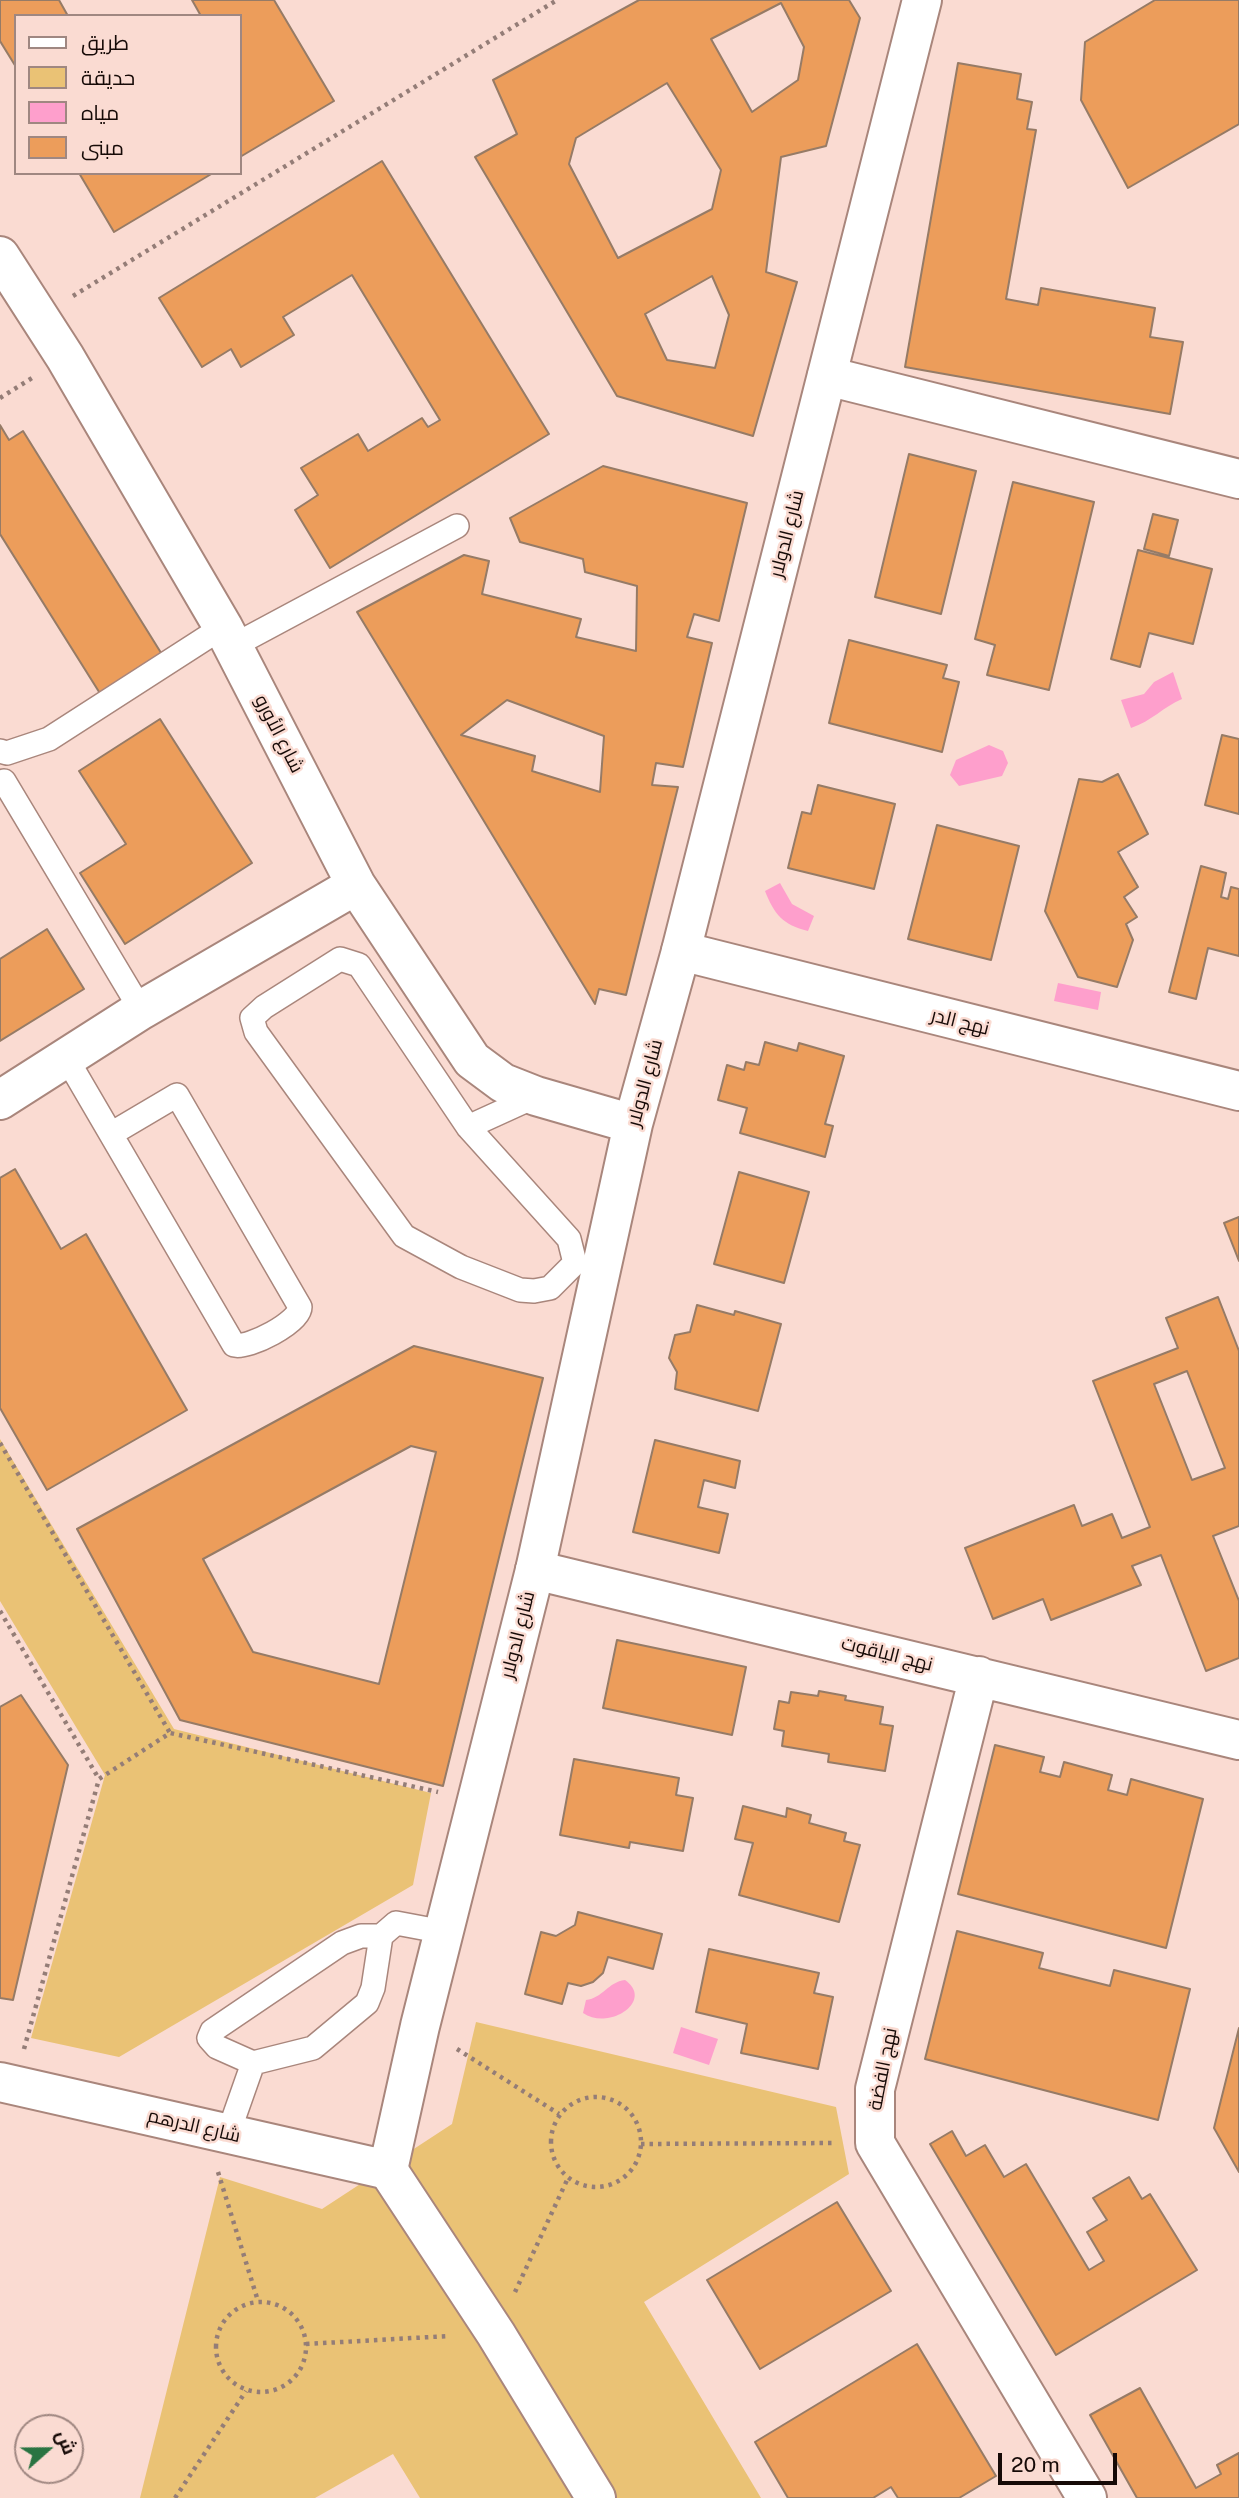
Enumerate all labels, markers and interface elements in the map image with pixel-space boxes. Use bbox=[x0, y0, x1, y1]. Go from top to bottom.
legend bbox=[14, 14, 242, 175]
text: طريق bbox=[81, 30, 129, 55]
text: حديقة bbox=[81, 65, 135, 90]
text: مياه bbox=[81, 100, 119, 125]
text: مبنى bbox=[81, 135, 124, 160]
street label: شارع الدولار bbox=[765, 488, 809, 580]
street label: شارع الأورو bbox=[250, 691, 308, 777]
street label: نهج الدر bbox=[928, 1004, 992, 1040]
street label: شارع الدولار bbox=[622, 1037, 668, 1129]
street label: شارع الدولار bbox=[496, 1589, 540, 1681]
street label: نهج الياقوت bbox=[839, 1632, 935, 1676]
street label: نهج الفضة bbox=[864, 2026, 902, 2112]
street label: شارع الدرهم bbox=[145, 2104, 243, 2148]
north arrow bbox=[14, 2414, 84, 2484]
text: ش bbox=[52, 2427, 81, 2458]
scale bar bbox=[1001, 2438, 1120, 2482]
text: 20 m bbox=[1011, 2452, 1060, 2477]

